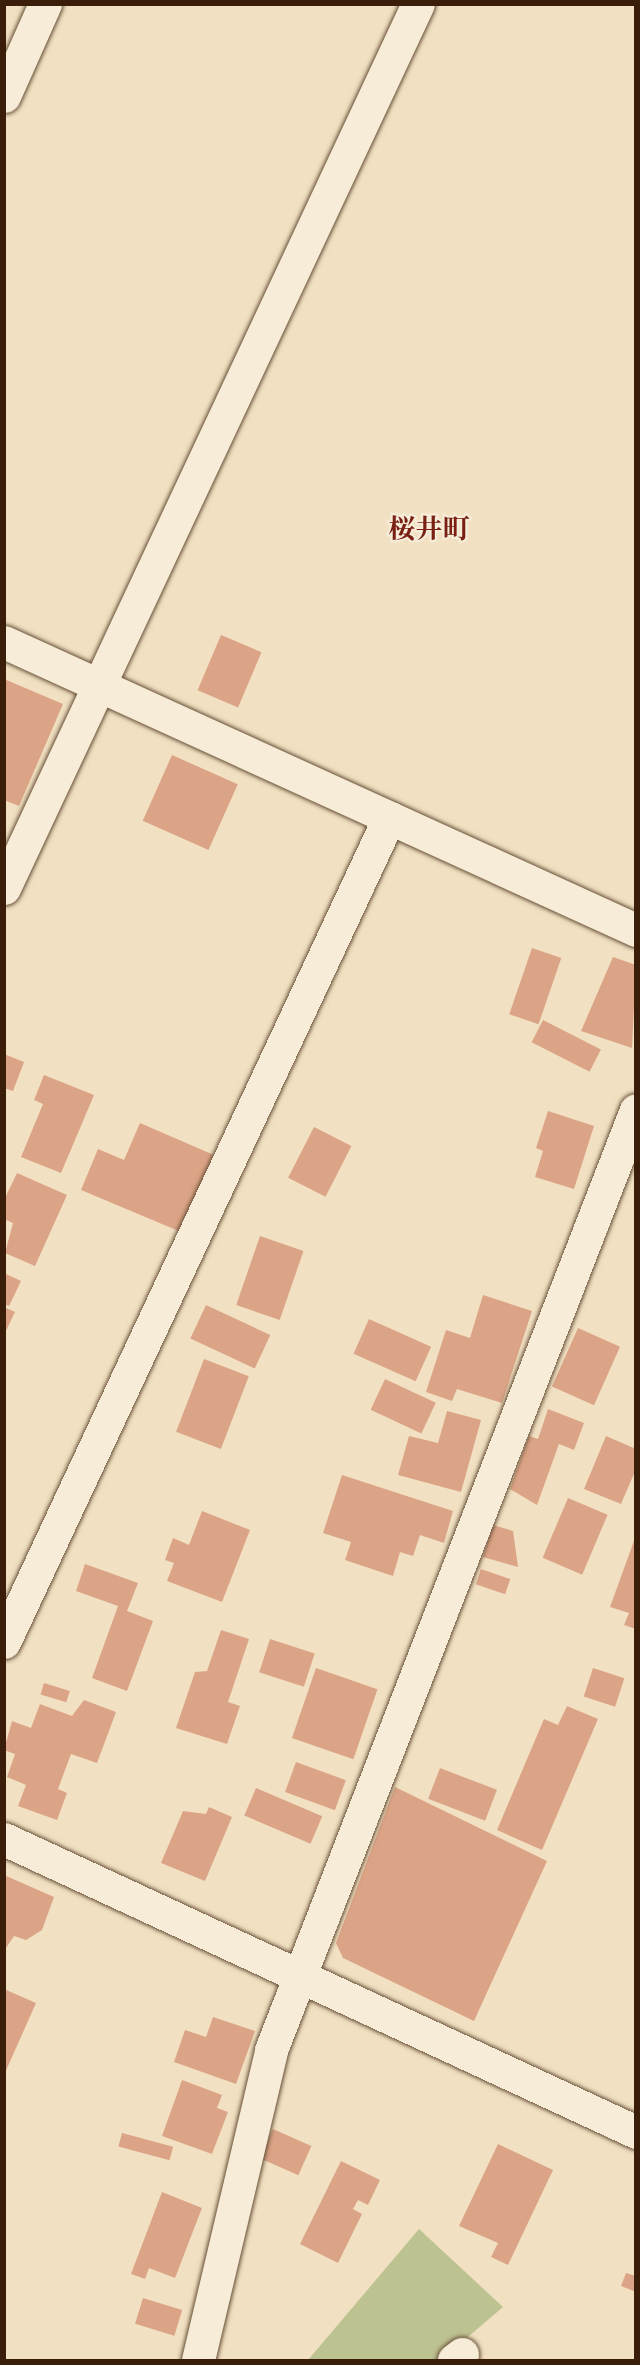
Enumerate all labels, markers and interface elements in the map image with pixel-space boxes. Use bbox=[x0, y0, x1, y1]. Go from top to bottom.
district label: 桜井町 bbox=[389, 515, 469, 547]

